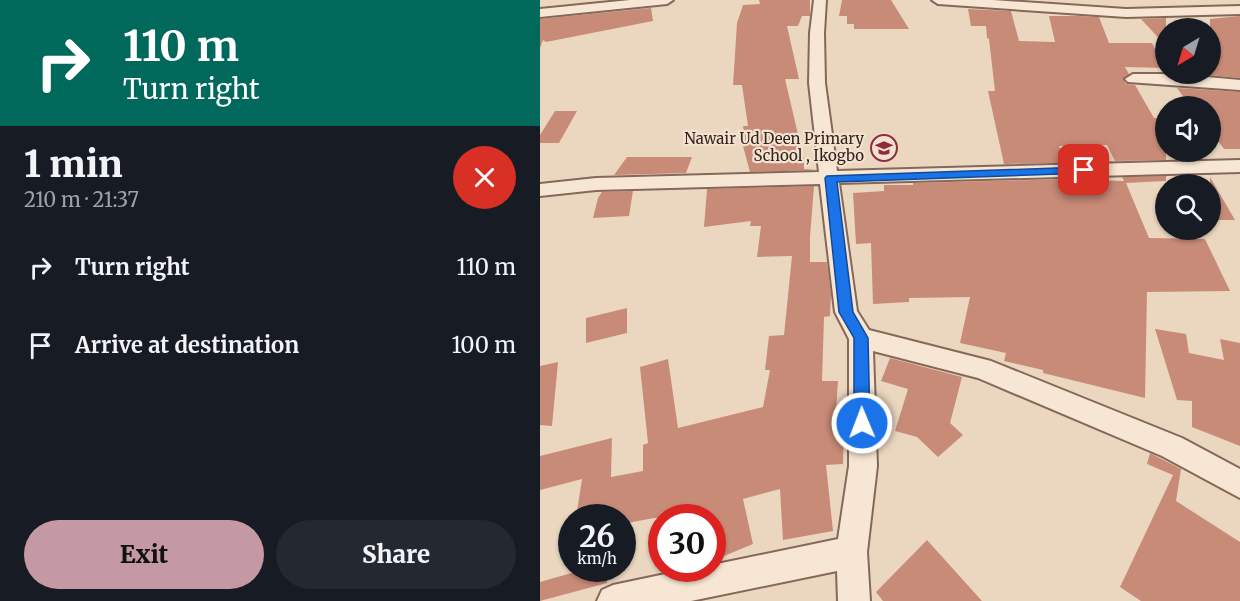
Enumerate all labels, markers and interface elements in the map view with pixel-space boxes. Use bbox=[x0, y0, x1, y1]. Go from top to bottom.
north arrow bbox=[1155, 18, 1221, 84]
map controls bbox=[1155, 18, 1221, 240]
text: 110 m bbox=[123, 20, 239, 72]
icon: right bbox=[24, 24, 102, 102]
text: Turn right bbox=[123, 72, 260, 106]
button: sound bbox=[1155, 96, 1221, 162]
place label: Nawair Ud Deen Primary School , Ikogbo bbox=[684, 129, 864, 165]
school or university icon: Nawair Ud Deen Primary School , Ikogbo bbox=[869, 133, 899, 163]
text: 1 min bbox=[24, 142, 123, 187]
pin bbox=[1058, 144, 1109, 195]
button: close bbox=[453, 146, 516, 209]
icon: arrive bbox=[1067, 153, 1100, 186]
button: search bbox=[1155, 174, 1221, 240]
text: 210 m · 21:37 bbox=[24, 187, 139, 212]
icon: right bbox=[24, 251, 57, 284]
text: Turn right bbox=[75, 253, 189, 281]
text: 110 m bbox=[457, 253, 516, 281]
icon: arrive bbox=[24, 329, 57, 362]
text: Arrive at destination bbox=[75, 331, 299, 359]
text: 100 m bbox=[451, 331, 516, 359]
position arrow bbox=[830, 391, 894, 455]
speed limit sign: 30 bbox=[648, 504, 726, 582]
text: 26 bbox=[579, 517, 615, 555]
button: Exit bbox=[24, 520, 264, 589]
button: Share bbox=[276, 520, 516, 589]
text: km/h bbox=[577, 549, 617, 568]

